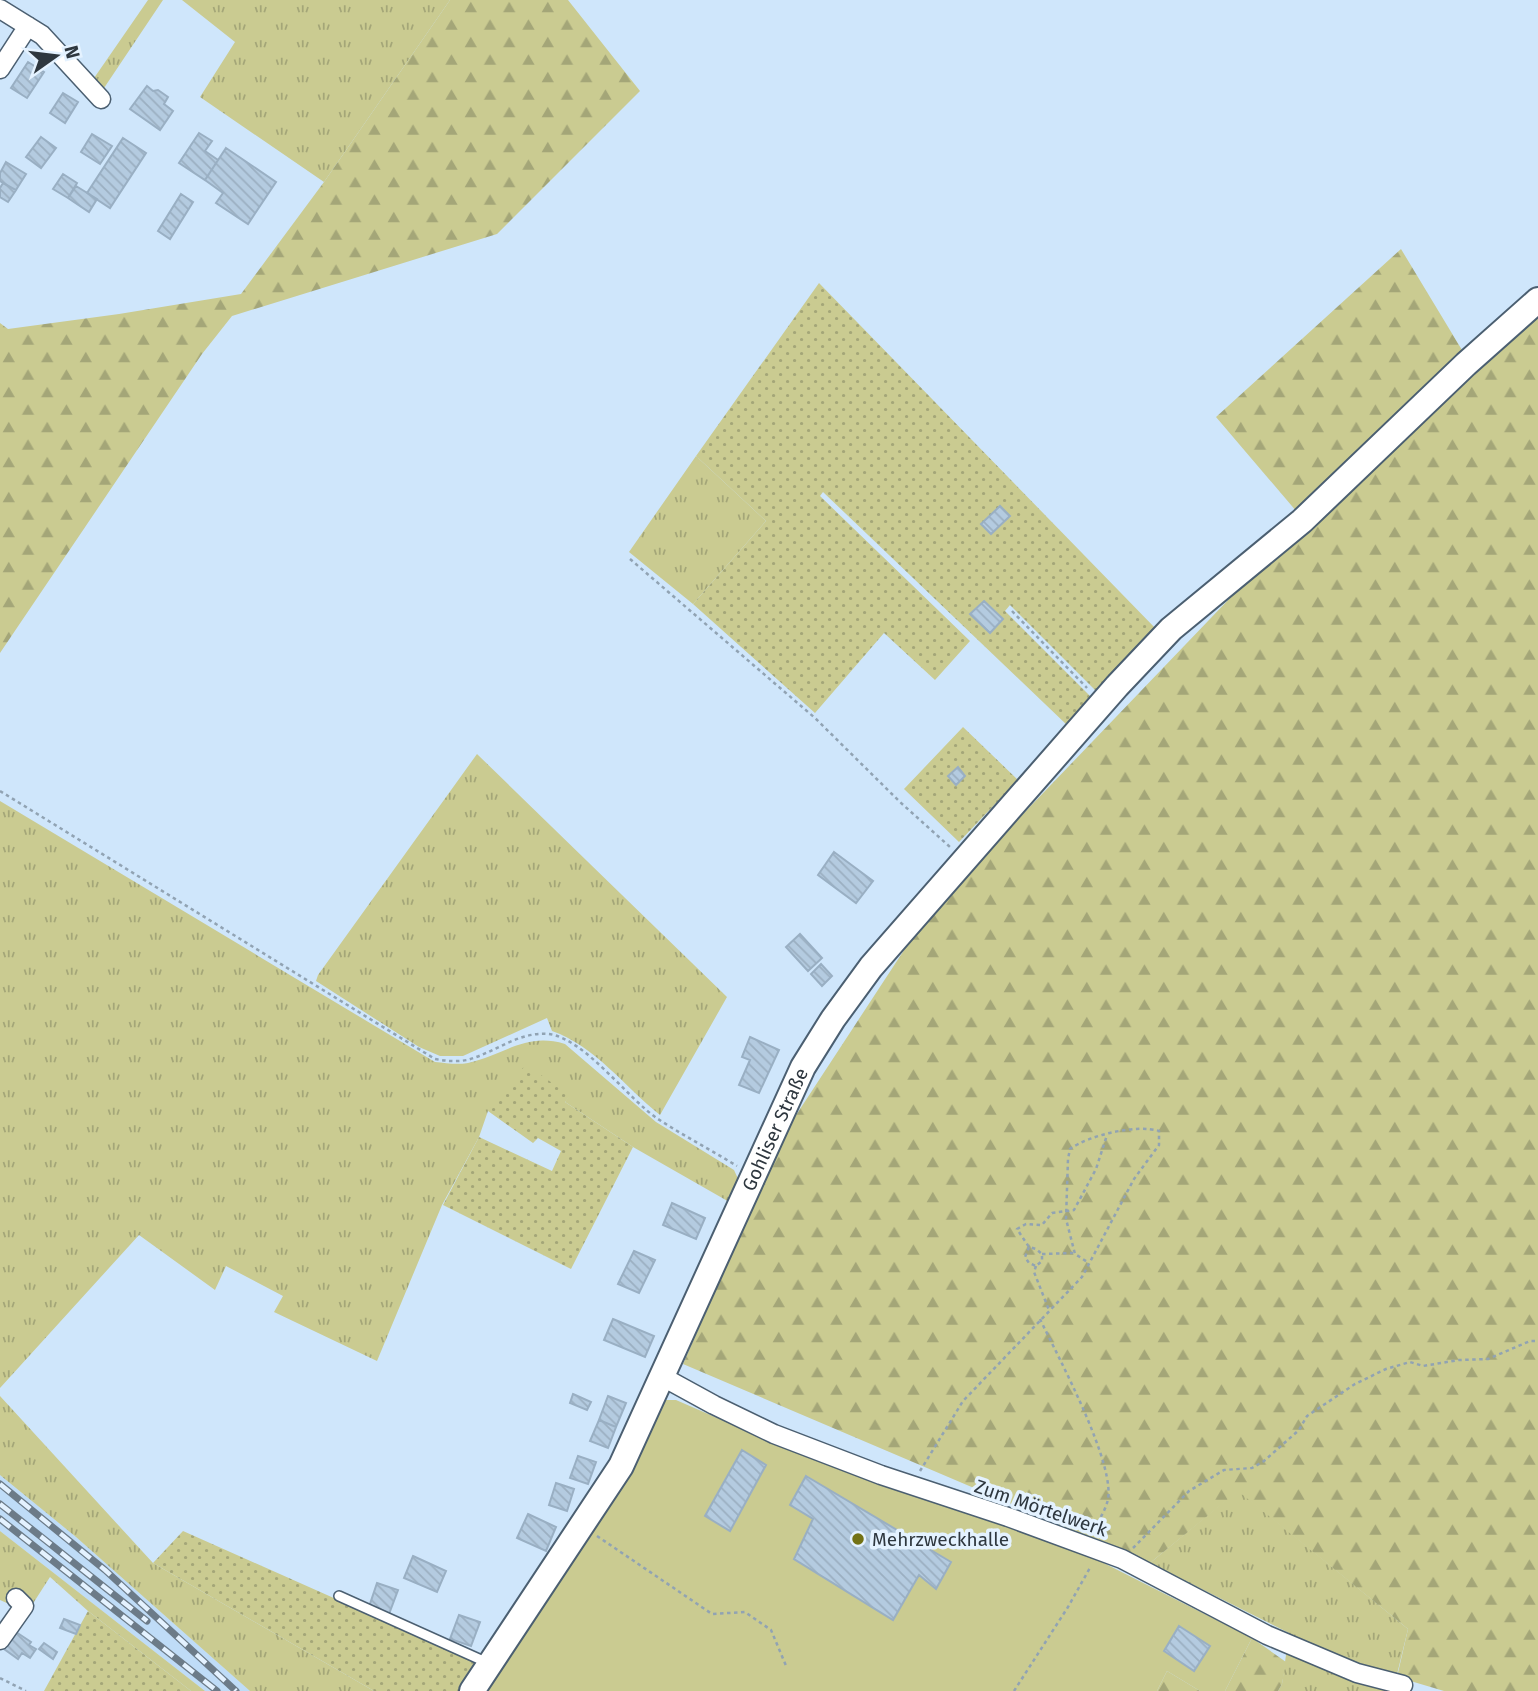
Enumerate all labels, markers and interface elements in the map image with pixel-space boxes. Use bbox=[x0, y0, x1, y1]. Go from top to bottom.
north arrow bbox=[21, 21, 91, 91]
text: N bbox=[59, 43, 85, 61]
street label: Gohliser Straße bbox=[737, 1064, 813, 1194]
street label: Zum Mörtelwerk bbox=[972, 1475, 1111, 1542]
place label: Mehrzweckhalle bbox=[872, 1528, 1009, 1551]
marker: Mehrzweckhalle bbox=[850, 1531, 866, 1547]

